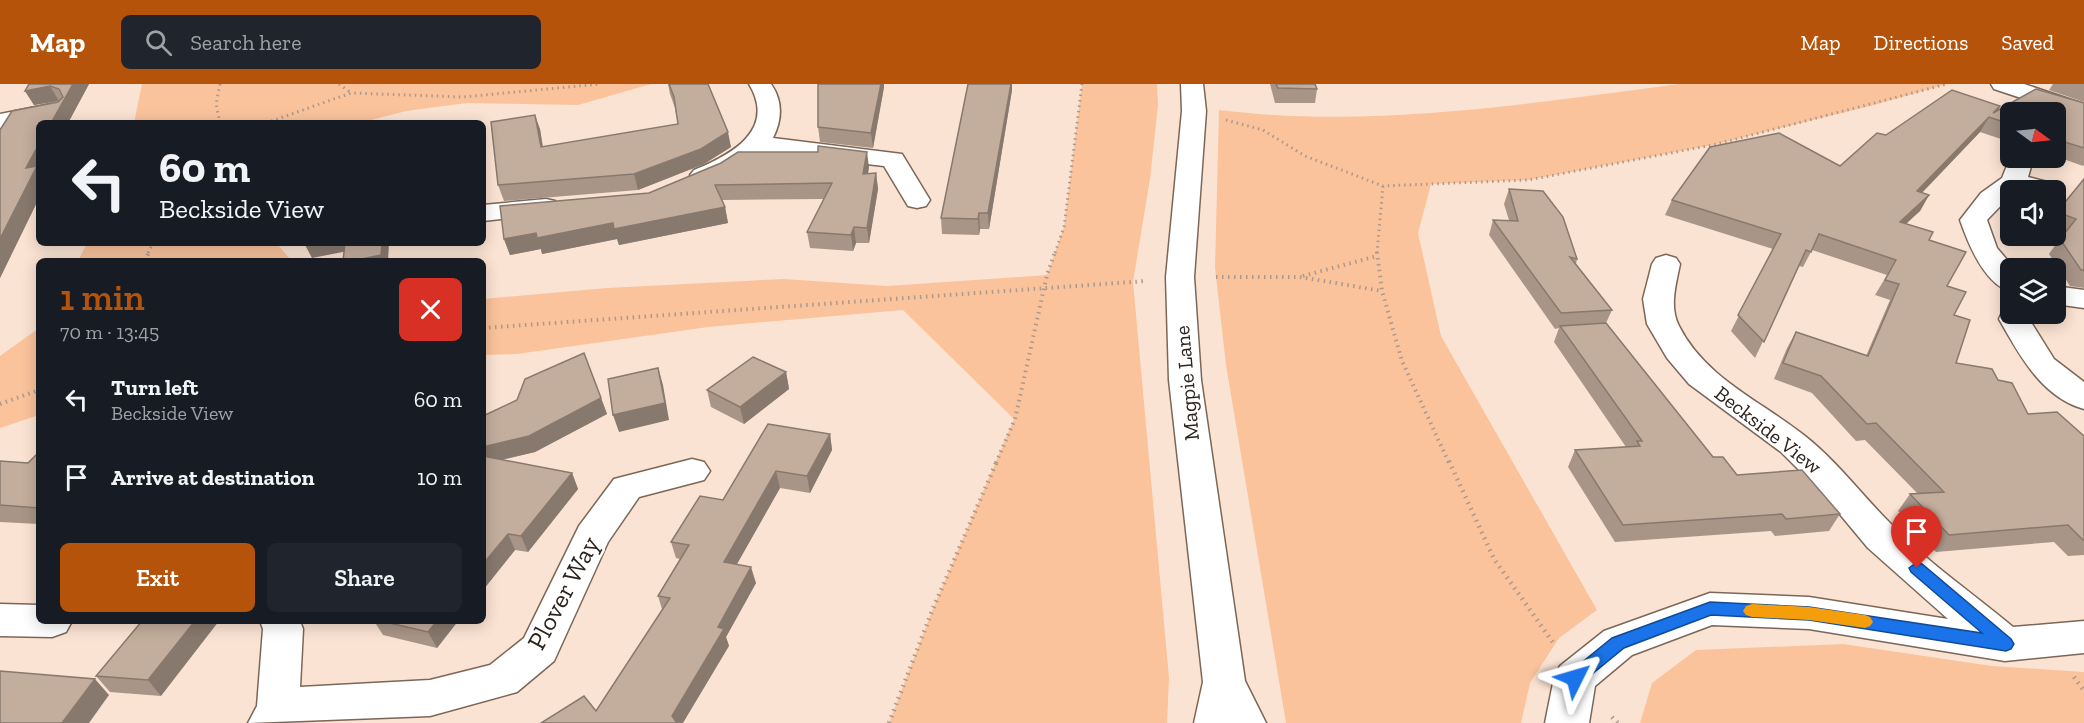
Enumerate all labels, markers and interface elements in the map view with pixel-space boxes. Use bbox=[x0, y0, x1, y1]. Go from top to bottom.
search box bbox=[121, 15, 541, 69]
text: Map bbox=[30, 26, 85, 59]
icon: search bbox=[142, 26, 175, 59]
text: Search here bbox=[190, 29, 302, 56]
text: Map bbox=[1801, 30, 1841, 55]
text: Directions bbox=[1874, 30, 1968, 55]
text: Saved bbox=[2001, 30, 2054, 55]
north arrow bbox=[2000, 102, 2066, 168]
map controls bbox=[2000, 102, 2066, 324]
text: 60 m bbox=[159, 142, 250, 193]
icon: left bbox=[60, 144, 138, 222]
button: sound bbox=[2000, 180, 2066, 246]
text: Beckside View bbox=[159, 193, 324, 225]
button: layers bbox=[2000, 258, 2066, 324]
text: 1 min bbox=[60, 276, 145, 319]
button: close bbox=[399, 278, 462, 341]
text: 70 m · 13:45 bbox=[60, 320, 159, 344]
street label: Magpie Lane bbox=[1169, 324, 1204, 442]
text: Turn left bbox=[111, 374, 198, 401]
street label: Beckside View bbox=[1710, 380, 1827, 479]
icon: left bbox=[60, 383, 93, 416]
text: 60 m bbox=[414, 386, 462, 413]
text: Beckside View bbox=[111, 401, 233, 425]
icon: arrive bbox=[60, 461, 93, 494]
text: Arrive at destination bbox=[111, 464, 314, 491]
text: 10 m bbox=[417, 464, 462, 491]
pin bbox=[1891, 506, 1942, 568]
icon: arrive bbox=[1900, 515, 1933, 548]
street label: Plover Way bbox=[520, 530, 607, 655]
button: Exit bbox=[60, 543, 255, 612]
button: Share bbox=[267, 543, 462, 612]
position arrow bbox=[1543, 646, 1607, 710]

